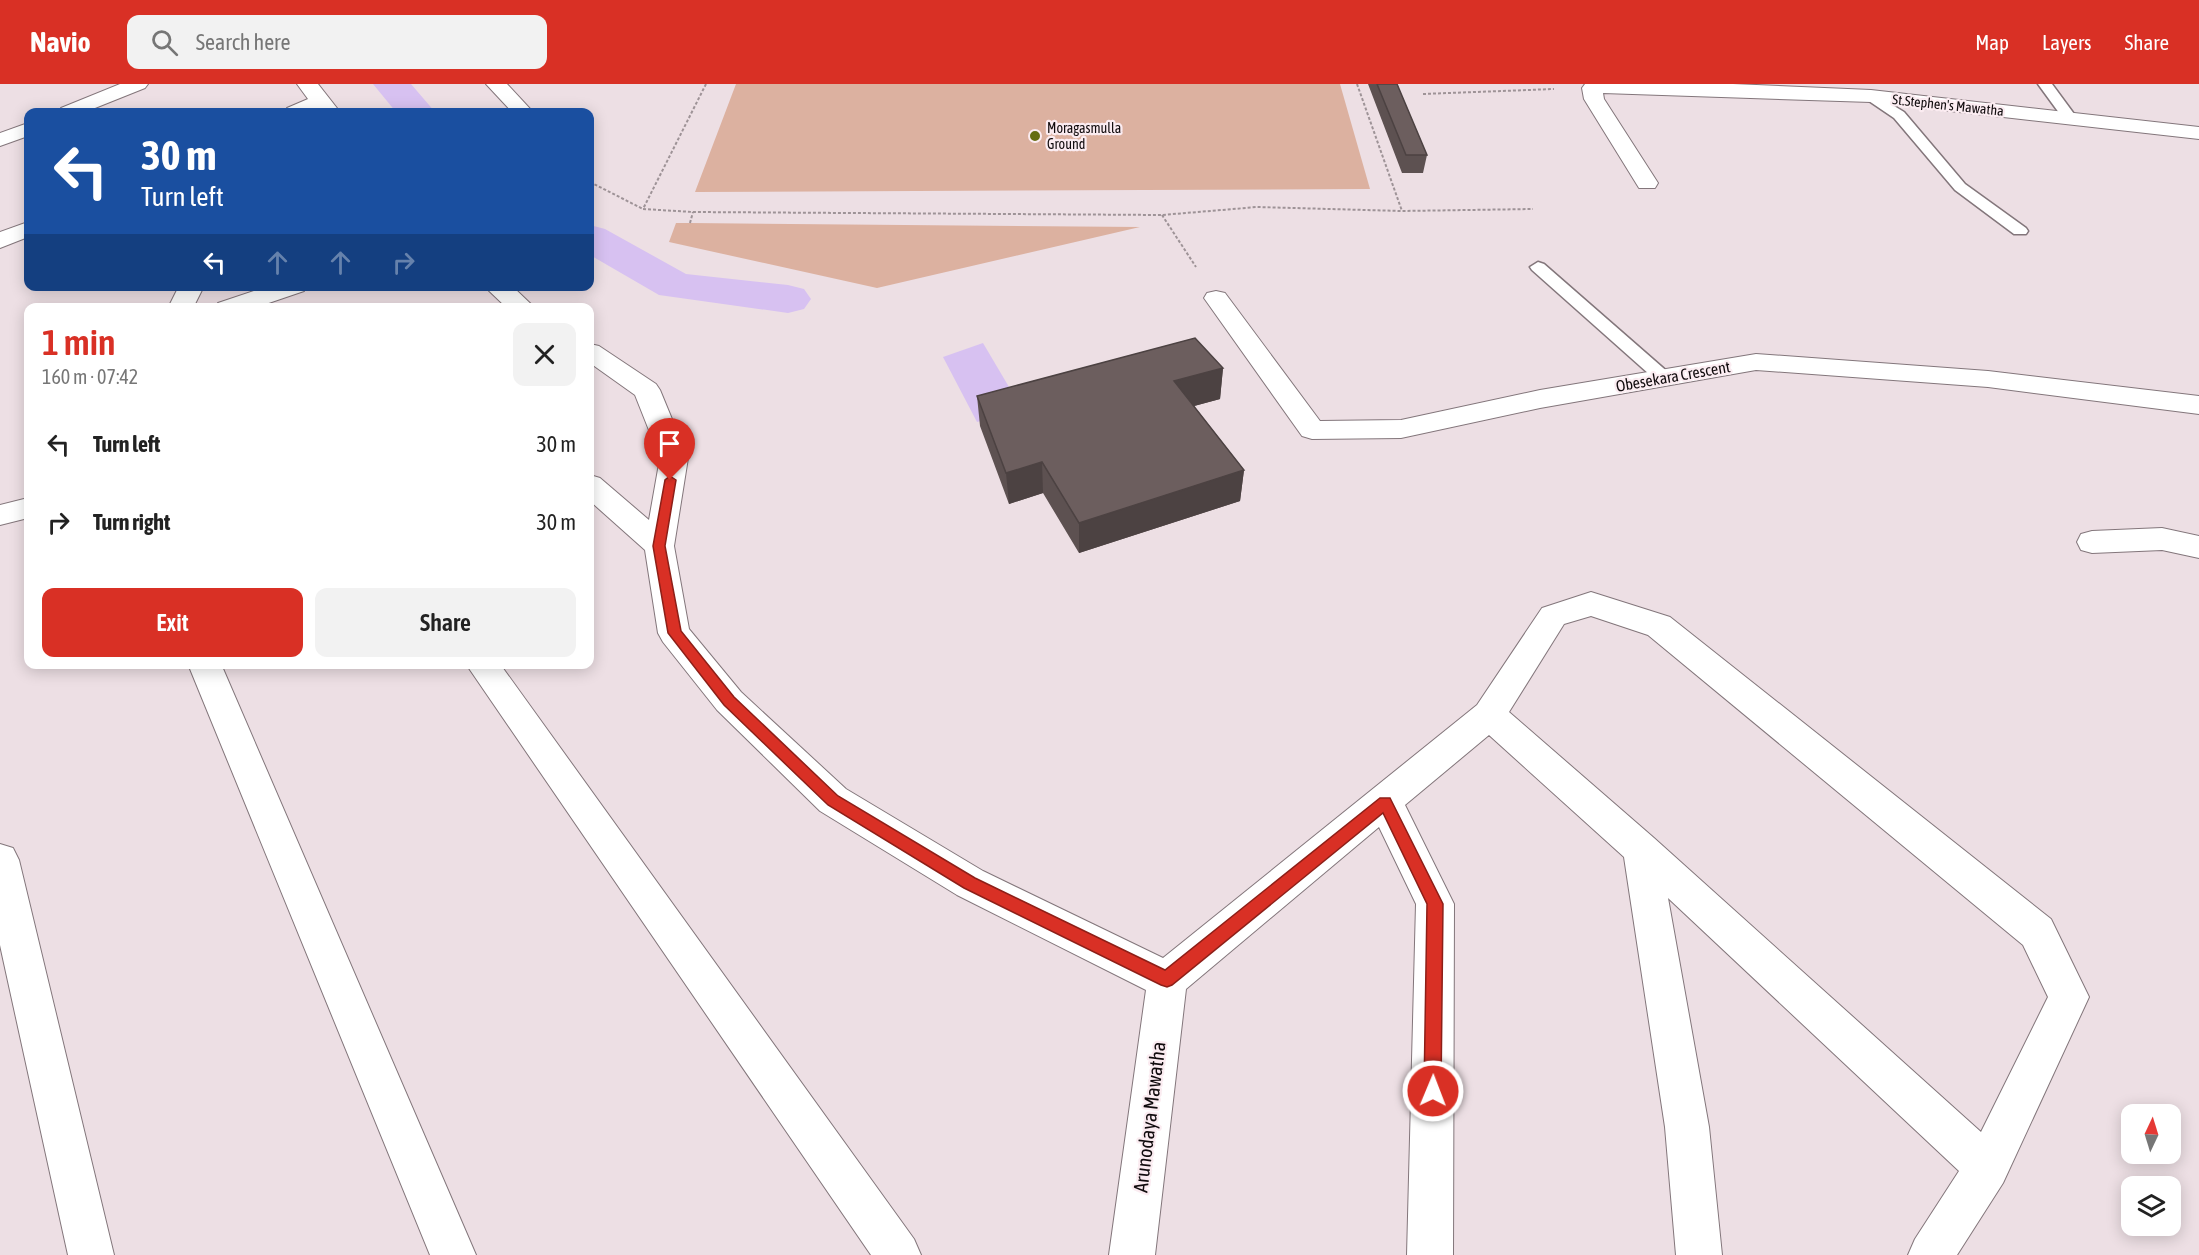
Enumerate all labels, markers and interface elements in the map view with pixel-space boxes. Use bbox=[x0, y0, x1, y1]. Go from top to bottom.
search box bbox=[127, 15, 547, 69]
text: Navio bbox=[30, 26, 91, 58]
icon: search bbox=[148, 26, 181, 59]
text: Search here bbox=[196, 29, 291, 55]
text: Map bbox=[1975, 30, 2009, 54]
text: Layers bbox=[2042, 30, 2092, 54]
text: Share bbox=[2125, 30, 2169, 54]
street label: St.Stephen's Mawatha bbox=[1892, 91, 2004, 119]
place label: Moragasmulla Ground bbox=[1047, 120, 1121, 152]
marker: Moragasmulla Ground bbox=[1028, 129, 1042, 143]
text: 30 m bbox=[141, 131, 216, 179]
icon: left bbox=[42, 132, 120, 210]
text: Turn left bbox=[141, 181, 224, 212]
icon: left bbox=[198, 246, 231, 279]
icon: ahead bbox=[261, 246, 294, 279]
icon: ahead bbox=[324, 246, 357, 279]
icon: right bbox=[387, 246, 420, 279]
text: 1 min bbox=[42, 321, 116, 363]
button: close bbox=[513, 323, 576, 386]
street label: Obesekara Crescent bbox=[1614, 357, 1732, 395]
text: 160 m · 07:42 bbox=[42, 365, 138, 388]
pin bbox=[644, 418, 695, 480]
icon: arrive bbox=[653, 427, 686, 460]
icon: left bbox=[42, 428, 75, 461]
text: Turn left bbox=[93, 431, 160, 457]
text: 30 m bbox=[536, 431, 576, 457]
icon: right bbox=[42, 506, 75, 539]
text: Turn right bbox=[93, 509, 170, 535]
text: 30 m bbox=[536, 509, 576, 535]
button: Exit bbox=[42, 588, 303, 657]
button: Share bbox=[315, 588, 576, 657]
street label: Arunodaya Mawatha bbox=[1128, 1040, 1170, 1194]
position arrow bbox=[1401, 1059, 1465, 1123]
north arrow bbox=[2121, 1104, 2181, 1164]
map controls bbox=[2121, 1104, 2181, 1236]
button: layers bbox=[2121, 1176, 2181, 1236]

